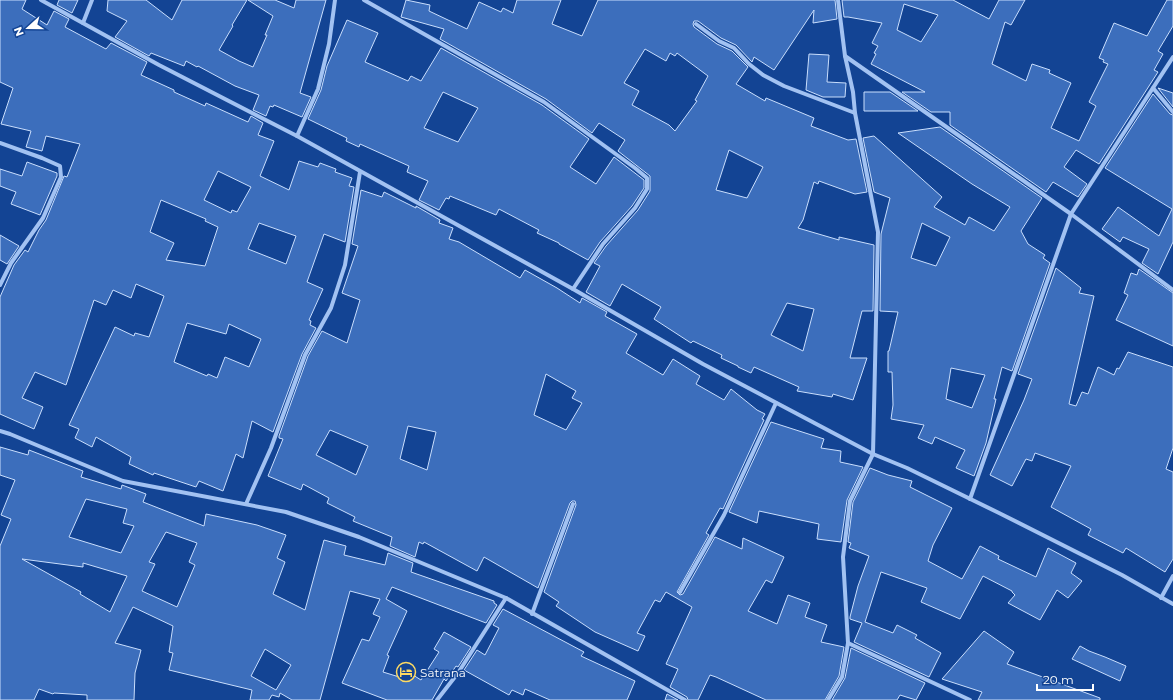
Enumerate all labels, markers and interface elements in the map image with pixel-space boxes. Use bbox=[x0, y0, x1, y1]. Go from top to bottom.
north arrow bbox=[8, 8, 48, 48]
text: N bbox=[11, 25, 27, 38]
hotel icon: Satrana bbox=[395, 661, 417, 683]
place label: Satrana bbox=[420, 665, 466, 680]
scale bar bbox=[1037, 666, 1093, 692]
text: 20 m bbox=[1043, 672, 1074, 687]

